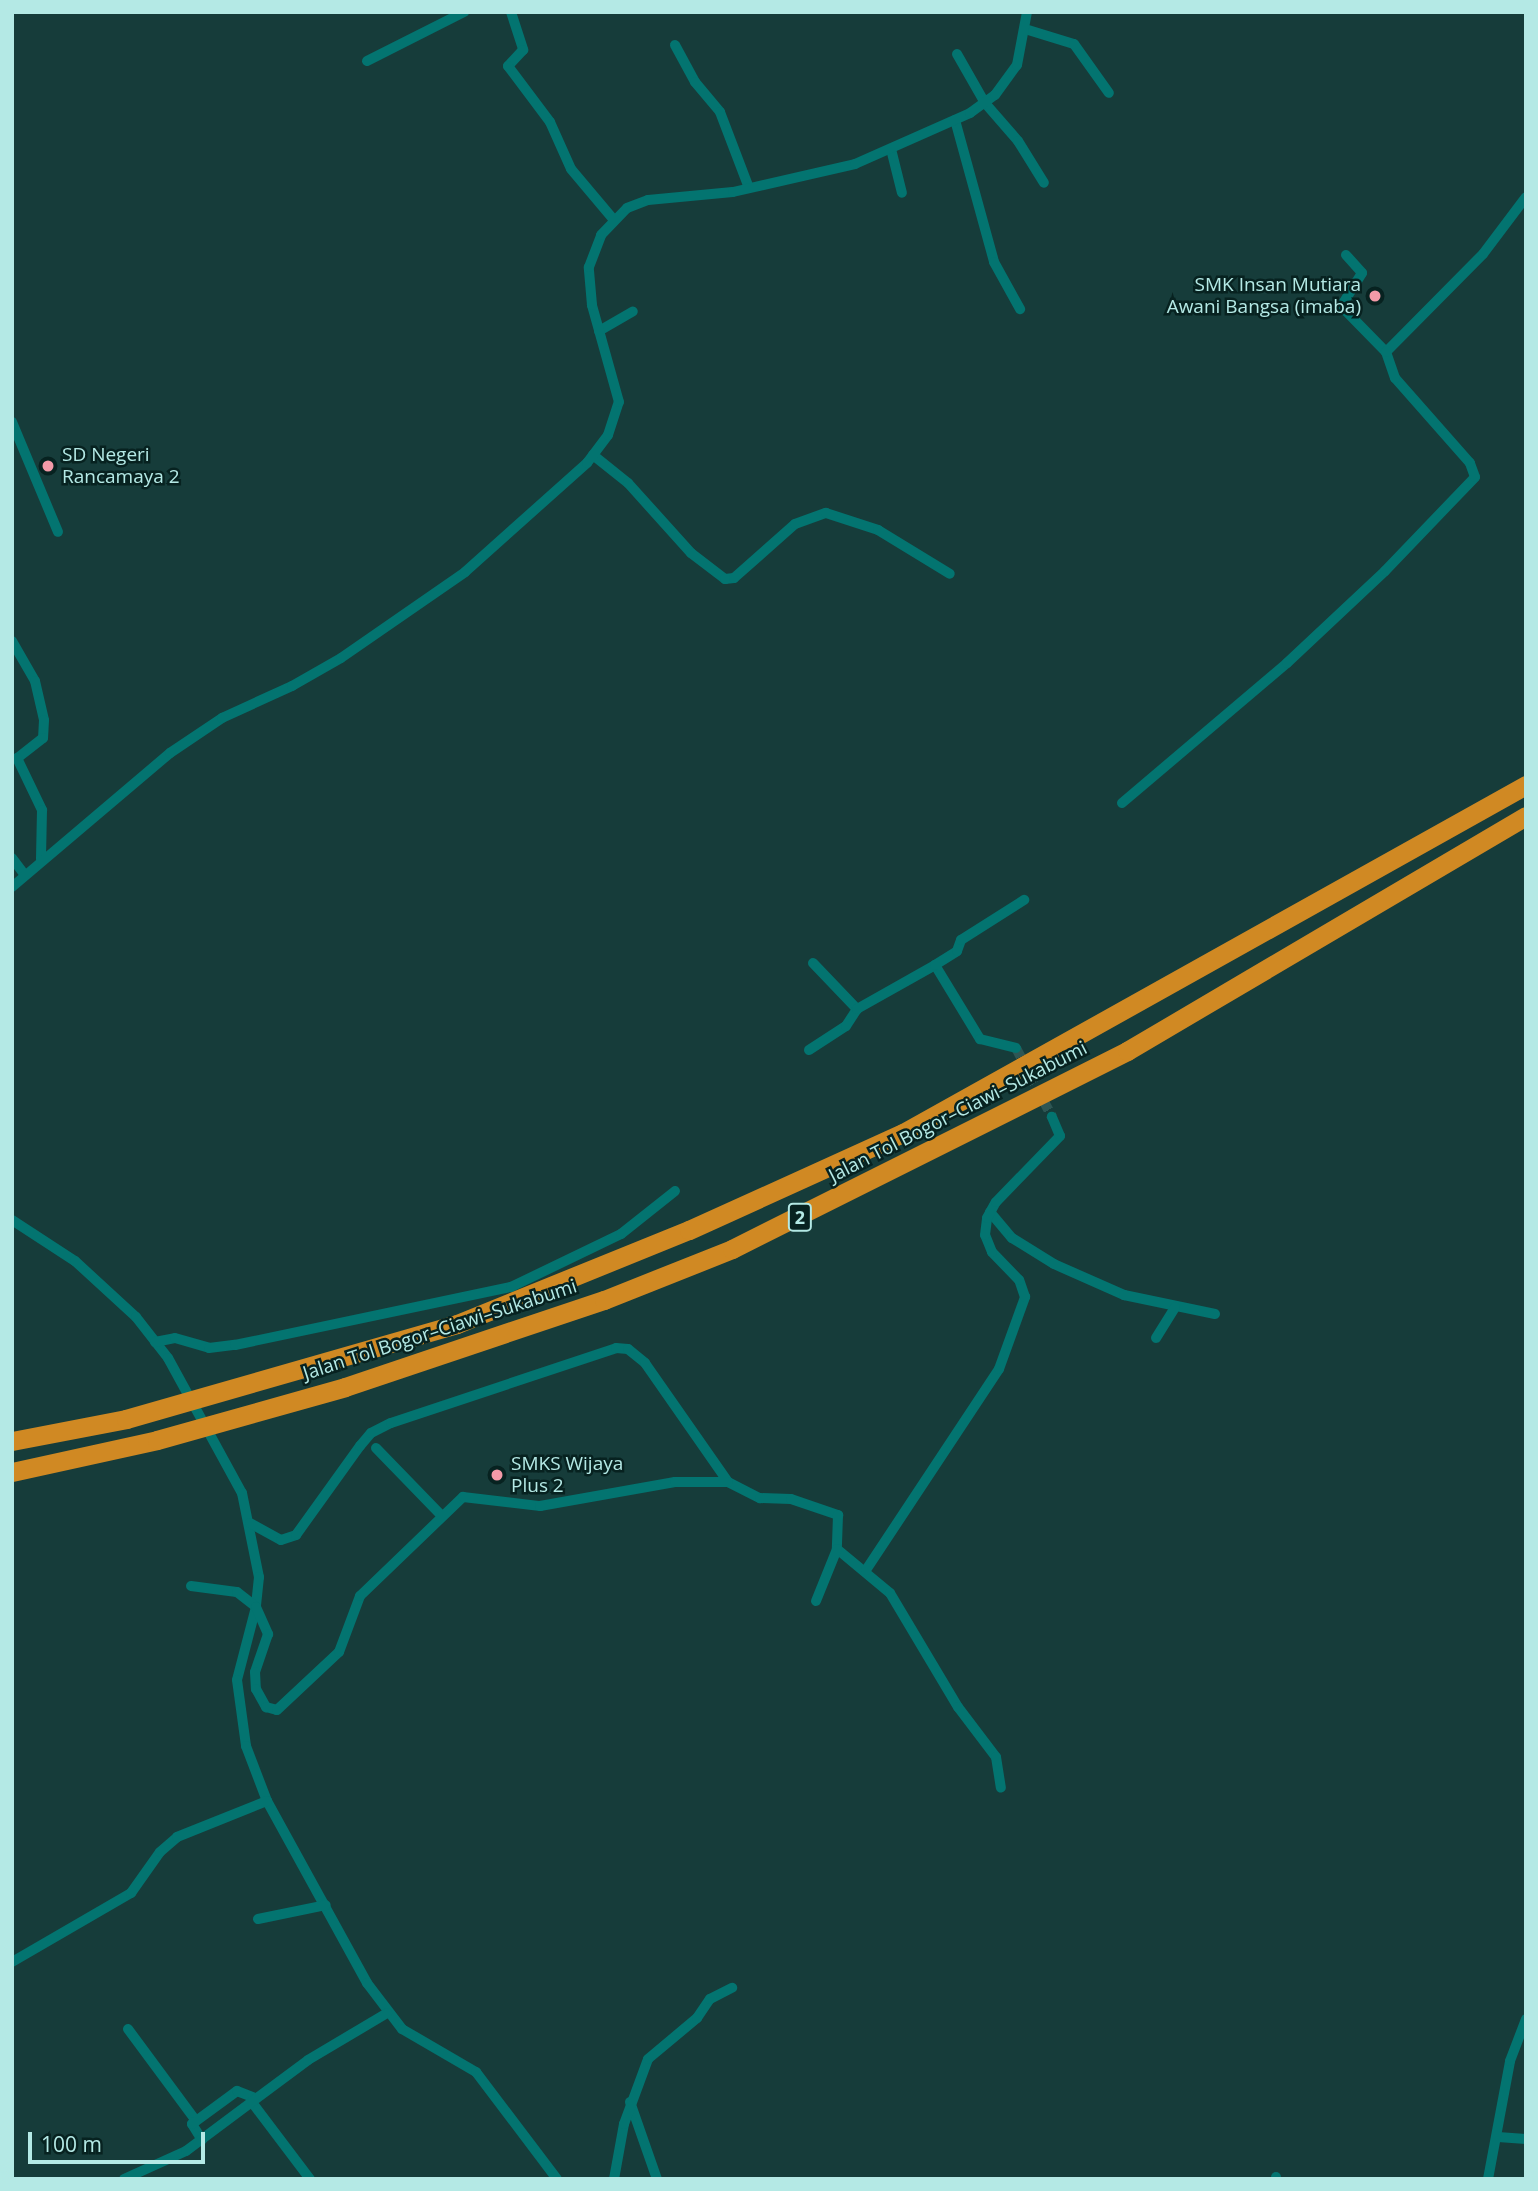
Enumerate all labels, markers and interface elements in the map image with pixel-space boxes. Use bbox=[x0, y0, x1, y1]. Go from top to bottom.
place label: SMK Insan Mutiara Awani Bangsa (imaba) bbox=[1167, 274, 1361, 318]
marker: SMK Insan Mutiara Awani Bangsa (imaba) bbox=[1367, 288, 1383, 304]
place label: SD Negeri Rancamaya 2 bbox=[62, 444, 180, 488]
marker: SD Negeri Rancamaya 2 bbox=[40, 458, 56, 474]
street label: Jalan Tol Bogor–Ciawi–Sukabumi bbox=[825, 1037, 1091, 1187]
road number: 2 bbox=[788, 1202, 812, 1232]
street label: Jalan Tol Bogor–Ciawi–Sukabumi bbox=[300, 1275, 580, 1385]
place label: SMKS Wijaya Plus 2 bbox=[511, 1453, 623, 1497]
marker: SMKS Wijaya Plus 2 bbox=[489, 1467, 505, 1483]
scale bar bbox=[32, 2118, 208, 2162]
text: 100 m bbox=[41, 2130, 102, 2158]

